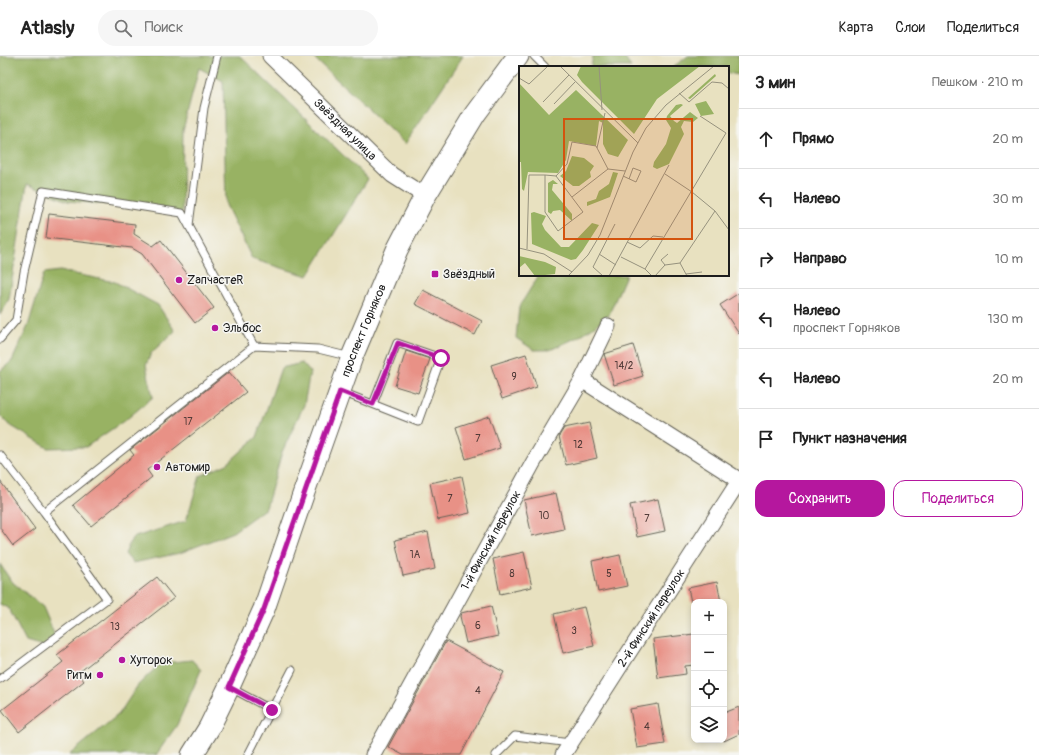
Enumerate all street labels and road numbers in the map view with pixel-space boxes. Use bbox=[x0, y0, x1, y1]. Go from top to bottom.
street label: Звёздная улица bbox=[310, 96, 380, 164]
street label: проспект Горняков bbox=[339, 282, 390, 379]
street label: 1-й Финский переулок bbox=[458, 488, 524, 593]
street label: 2-й Финский переулок bbox=[615, 566, 688, 670]

